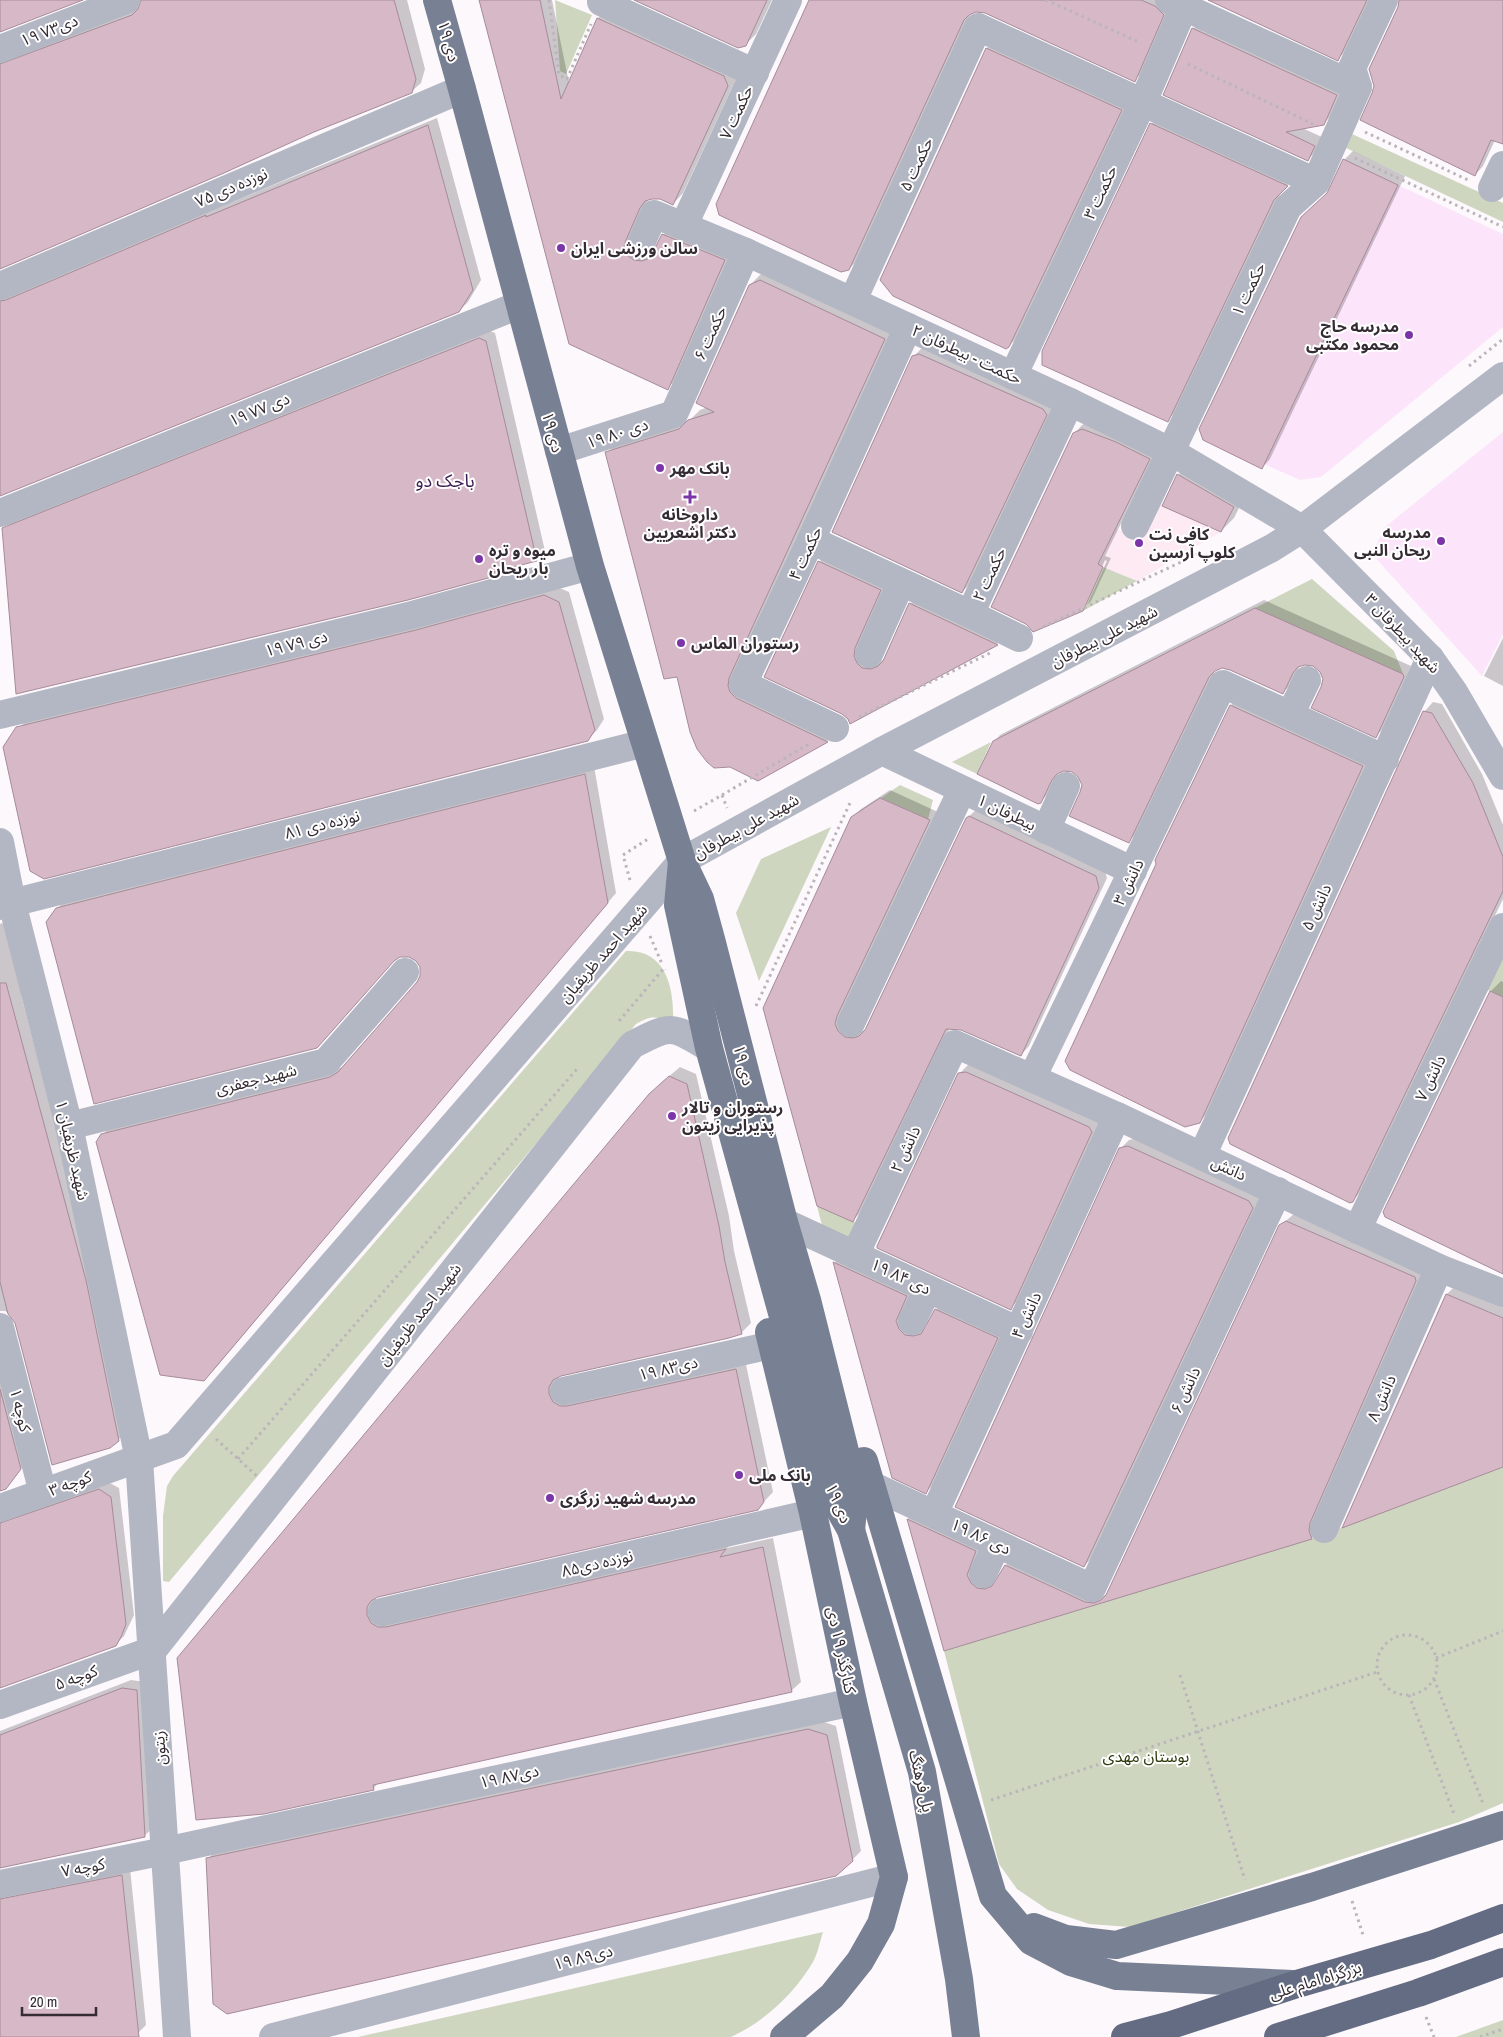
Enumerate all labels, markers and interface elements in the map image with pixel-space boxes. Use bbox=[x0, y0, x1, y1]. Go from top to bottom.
street label: ۱۹ دی۷۳ bbox=[17, 9, 81, 51]
street label: ۱۹ دی bbox=[433, 18, 465, 64]
street label: حکمت ۷ bbox=[714, 81, 758, 143]
street label: حکمت ۵ bbox=[894, 133, 938, 195]
street label: حکمت ۳ bbox=[1078, 161, 1122, 223]
street label: نوزده دی ۷۵ bbox=[191, 162, 271, 212]
place label: سالن ورزشی ایران bbox=[571, 237, 698, 259]
marker: سالن ورزشی ایران bbox=[555, 242, 567, 254]
street label: حکمت ۱ bbox=[1226, 259, 1270, 319]
street label: حکمت ۶ bbox=[688, 302, 732, 364]
place label: مدرسه حاج محمود مکتبی bbox=[1306, 315, 1399, 355]
street label: حکمت - بیطرفان ۲ bbox=[908, 319, 1026, 389]
marker: مدرسه حاج محمود مکتبی bbox=[1403, 329, 1415, 341]
street label: ۱۹ دی ۷۷ bbox=[225, 387, 293, 431]
street label: ۱۹ دی bbox=[537, 409, 569, 455]
street label: ۱۹ دی ۸۰ bbox=[583, 413, 651, 453]
place label: بانک مهر bbox=[669, 457, 730, 479]
marker: بانک مهر bbox=[654, 462, 666, 474]
district label: باجک دو bbox=[416, 468, 474, 493]
marker: داروخانه دکتر اشعریین bbox=[684, 491, 696, 503]
place label: داروخانه دکتر اشعریین bbox=[643, 503, 737, 543]
place label: مدرسه ریحان النبی bbox=[1354, 521, 1431, 561]
street label: حکمت ۴ bbox=[783, 522, 827, 584]
place label: کافی نت کلوپ آرسین bbox=[1149, 523, 1236, 563]
marker: مدرسه ریحان النبی bbox=[1435, 535, 1447, 547]
marker: کافی نت کلوپ آرسین bbox=[1133, 537, 1145, 549]
place label: میوه و تره بار ریحان bbox=[489, 539, 556, 579]
street label: حکمت ۲ bbox=[967, 543, 1011, 605]
marker: میوه و تره بار ریحان bbox=[473, 553, 485, 565]
street label: شهید بیطرفان ۳ bbox=[1360, 588, 1446, 678]
street label: شهید علی بیطرفان bbox=[1047, 600, 1161, 672]
street label: ۱۹ دی ۷۹ bbox=[262, 625, 330, 661]
place label: رستوران الماس bbox=[691, 632, 799, 654]
marker: رستوران الماس bbox=[675, 637, 687, 649]
street label: شهید علی بیطرفان bbox=[689, 788, 803, 864]
street label: بیطرفان ۱ bbox=[974, 788, 1040, 836]
street label: نوزده دی ۸۱ bbox=[282, 804, 362, 844]
street label: دانش ۳ bbox=[1107, 855, 1149, 909]
street label: دانش ۵ bbox=[1296, 880, 1336, 934]
street label: شهید احمد ظریفیان bbox=[554, 899, 652, 1007]
street label: ۱۹ دی bbox=[728, 1042, 760, 1088]
street label: دانش ۷ bbox=[1409, 1051, 1451, 1105]
street label: شهید جعفری bbox=[213, 1058, 299, 1100]
place label: رستوران و تالار پذیرایی زیتون bbox=[681, 1096, 783, 1136]
street label: شهید ظریفیان ۱ bbox=[51, 1098, 95, 1202]
marker: رستوران و تالار پذیرایی زیتون bbox=[666, 1110, 678, 1122]
street label: ۲ دانش bbox=[885, 1122, 925, 1176]
street label: دانش bbox=[1208, 1150, 1250, 1186]
street label: ۱۹ دی ۸۴ bbox=[867, 1253, 935, 1299]
street label: شهید احمد ظریفیان bbox=[372, 1258, 466, 1370]
street label: دانش ۴ bbox=[1006, 1288, 1046, 1342]
street label: ۱۹ دی۸۳ bbox=[636, 1351, 700, 1385]
street label: ۶ دانش bbox=[1165, 1363, 1205, 1417]
street label: دانش ۸ bbox=[1361, 1371, 1401, 1425]
street label: کوچه ۱ bbox=[5, 1386, 37, 1434]
place label: بانک ملی bbox=[749, 1464, 811, 1486]
street label: کوچه ۳ bbox=[45, 1465, 95, 1501]
marker: بانک ملی bbox=[733, 1469, 745, 1481]
street label: ۱۹ دی bbox=[821, 1479, 857, 1527]
place label: مدرسه شهید زرگری bbox=[560, 1487, 696, 1509]
marker: مدرسه شهید زرگری bbox=[544, 1492, 556, 1504]
street label: ۱۹ دی ۸۶ bbox=[947, 1513, 1015, 1559]
street label: نوزده دی۸۵ bbox=[559, 1544, 635, 1582]
street label: کنارگذر ۱۹ دی bbox=[822, 1604, 862, 1696]
street label: کوچه ۵ bbox=[51, 1659, 101, 1695]
street label: زيتون bbox=[147, 1730, 171, 1766]
park label: بوستان مهدی bbox=[1103, 1745, 1189, 1767]
street label: پل فرهنگ bbox=[904, 1748, 940, 1814]
street label: ۱۹ دی۸۷ bbox=[477, 1759, 541, 1793]
street label: کوچه ۷ bbox=[59, 1852, 107, 1882]
street label: ۱۹ دی۸۹ bbox=[551, 1939, 615, 1975]
street label: بزرگراه امام علی bbox=[1266, 1956, 1364, 2006]
scale bar bbox=[22, 1984, 96, 2016]
text: 20 m bbox=[30, 1991, 57, 2012]

